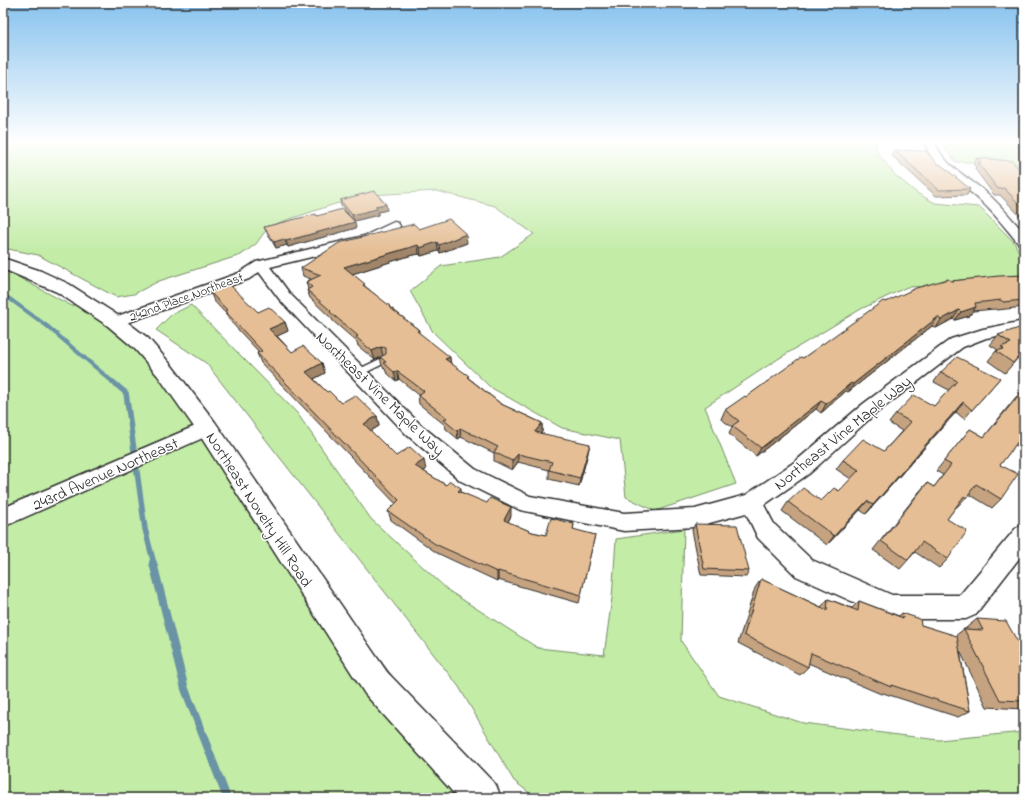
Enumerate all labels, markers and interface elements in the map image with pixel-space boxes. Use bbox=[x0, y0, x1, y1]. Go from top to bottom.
street label: 242nd Place Northeast bbox=[127, 268, 247, 327]
street label: Northeast Vine Maple Way bbox=[310, 326, 450, 463]
street label: Northeast Vine Maple Way bbox=[769, 370, 917, 497]
street label: Northeast Novelty Hill Road bbox=[199, 428, 318, 592]
street label: 243rd Avenue Northeast bbox=[29, 432, 183, 518]

